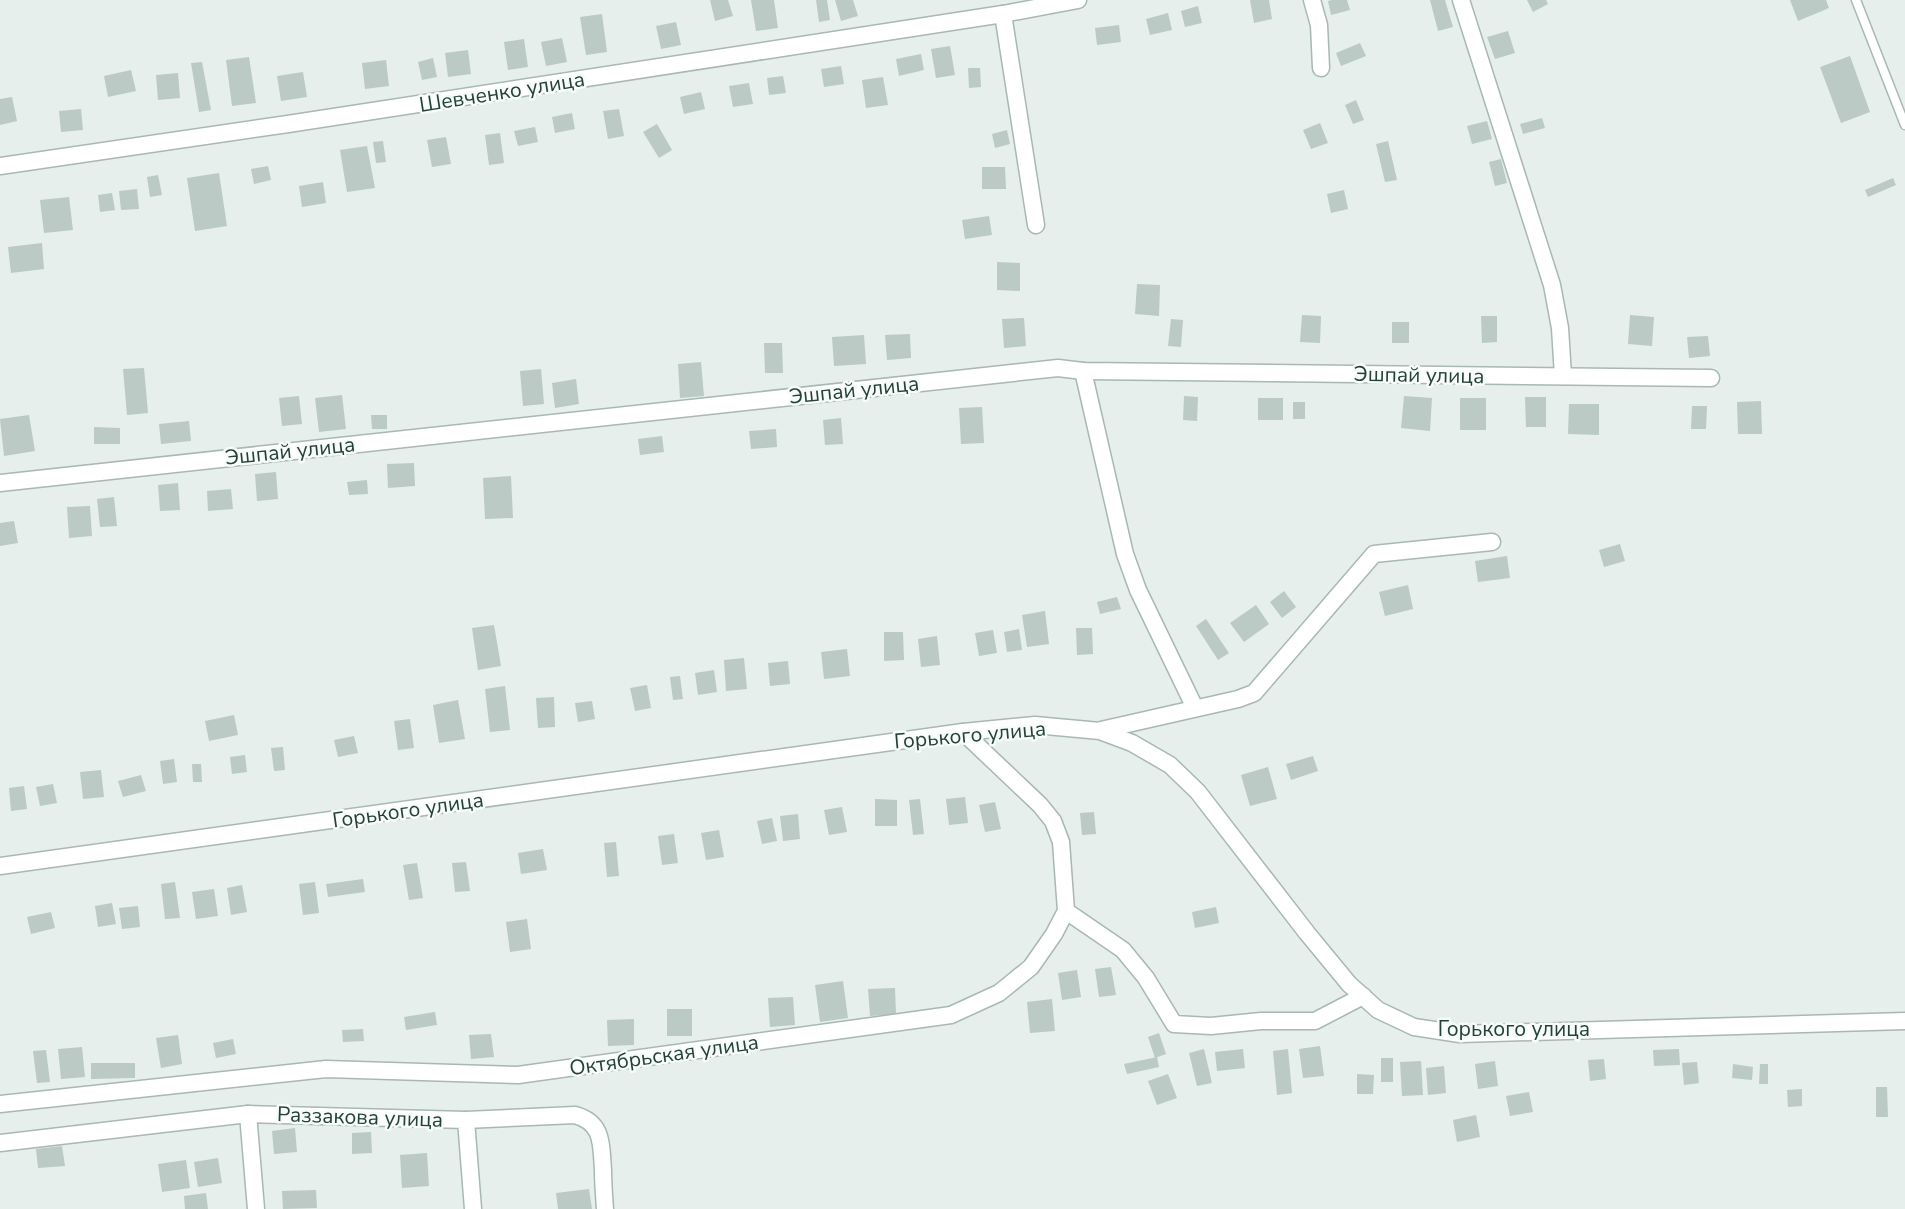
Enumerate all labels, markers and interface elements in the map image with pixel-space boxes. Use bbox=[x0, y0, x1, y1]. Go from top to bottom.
street label: Шевченко улица bbox=[417, 65, 587, 119]
street label: Эшпай улица bbox=[1353, 360, 1485, 390]
street label: Эшпай улица bbox=[788, 369, 920, 411]
street label: Эшпай улица bbox=[224, 430, 356, 472]
street label: Горького улица bbox=[893, 714, 1047, 756]
street label: Горького улица bbox=[331, 786, 485, 834]
street label: Горького улица bbox=[1438, 1015, 1590, 1043]
street label: Октябрьская улица bbox=[567, 1028, 761, 1082]
street label: Раззакова улица bbox=[276, 1100, 444, 1134]

